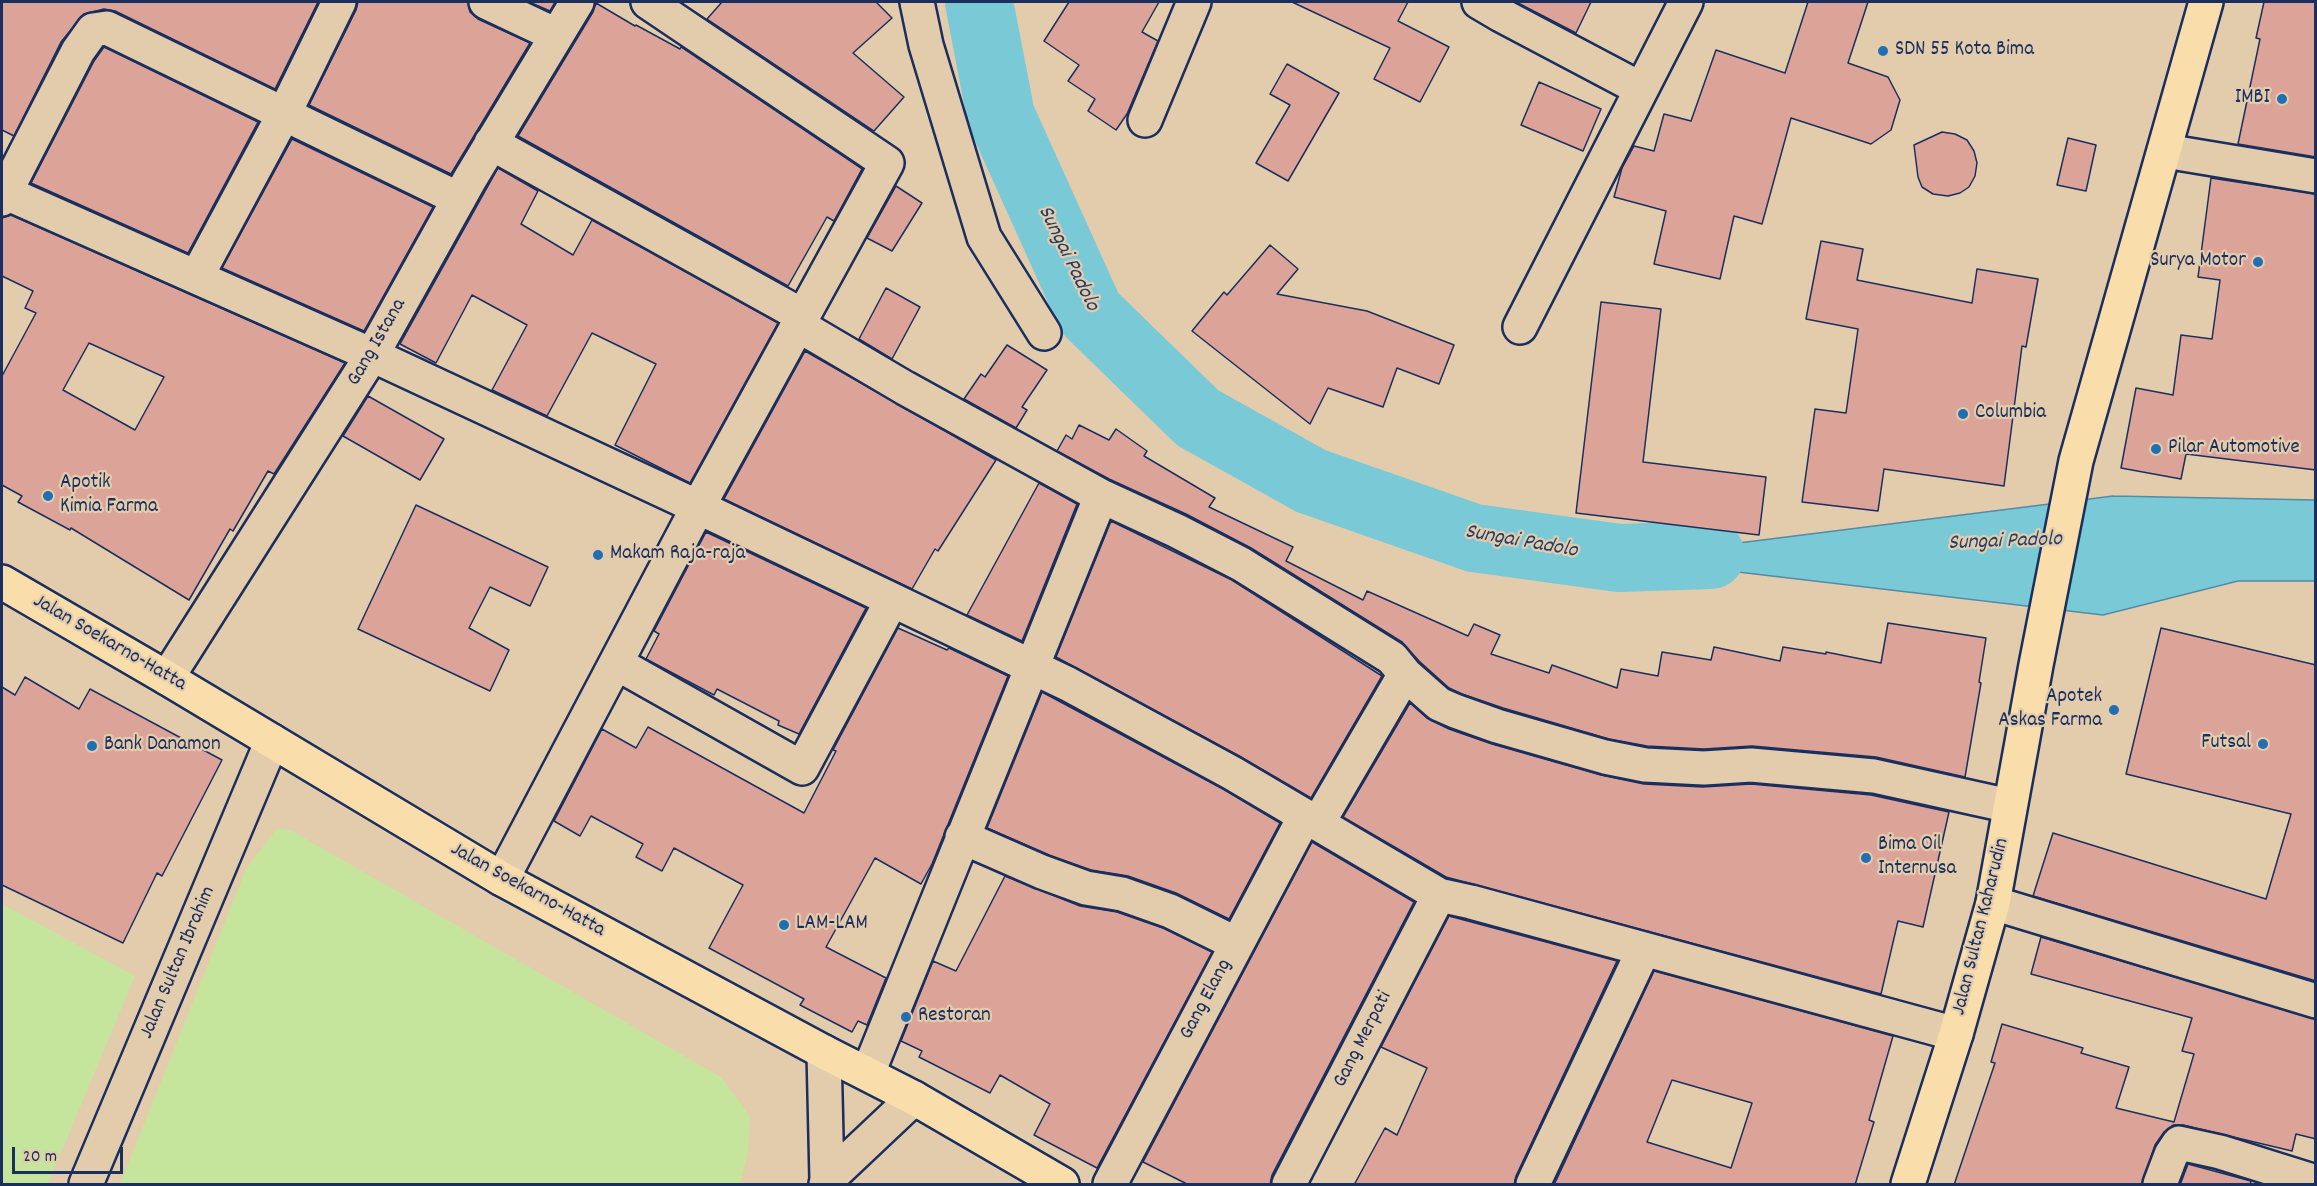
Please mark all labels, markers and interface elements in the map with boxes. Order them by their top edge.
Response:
place label: SDN 55 Kota Bima [1895,38,2034,64]
marker: SDN 55 Kota Bima [1876,44,1890,58]
place label: IMBI [2235,86,2270,112]
marker: IMBI [2275,92,2289,106]
water label: Sungai Padolo [1030,202,1104,316]
place label: Surya Motor [2150,249,2246,275]
marker: Surya Motor [2251,255,2265,269]
street label: Gang Istana [343,295,413,391]
place label: Columbia [1975,401,2046,427]
marker: Columbia [1956,407,1970,421]
place label: Pilar Automotive [2168,436,2300,462]
marker: Pilar Automotive [2149,442,2163,456]
place label: Apotik Kimia Farma [60,471,158,521]
marker: Apotik Kimia Farma [41,489,55,503]
water label: Sungai Padolo [1463,520,1579,566]
water label: Sungai Padolo [1948,528,2062,558]
place label: Makam Raja-raja [610,542,745,568]
marker: Makam Raja-raja [591,548,605,562]
street label: Jalan Soekarno-Hatta [28,590,190,698]
place label: Apotek Askas Farma [1998,685,2102,735]
marker: Apotek Askas Farma [2107,703,2121,717]
place label: Futsal [2201,731,2251,757]
place label: Bank Danamon [104,733,221,759]
marker: Futsal [2256,737,2270,751]
marker: Bank Danamon [85,739,99,753]
place label: Bima Oil Internusa [1878,833,1956,883]
street label: Jalan Sultan Kaharudin [1948,836,2016,1018]
street label: Jalan Soekarno-Hatta [445,838,609,944]
marker: Bima Oil Internusa [1859,851,1873,865]
street label: Jalan Sultan Ibrahim [135,883,223,1043]
place label: LAM-LAM [796,912,868,938]
marker: LAM-LAM [777,918,791,932]
street label: Gang Elang [1175,955,1239,1045]
street label: Gang Merpati [1329,988,1399,1092]
place label: Restoran [918,1004,991,1030]
marker: Restoran [899,1010,913,1024]
scale bar [15,1135,126,1173]
text: 20 m [23,1145,57,1170]

